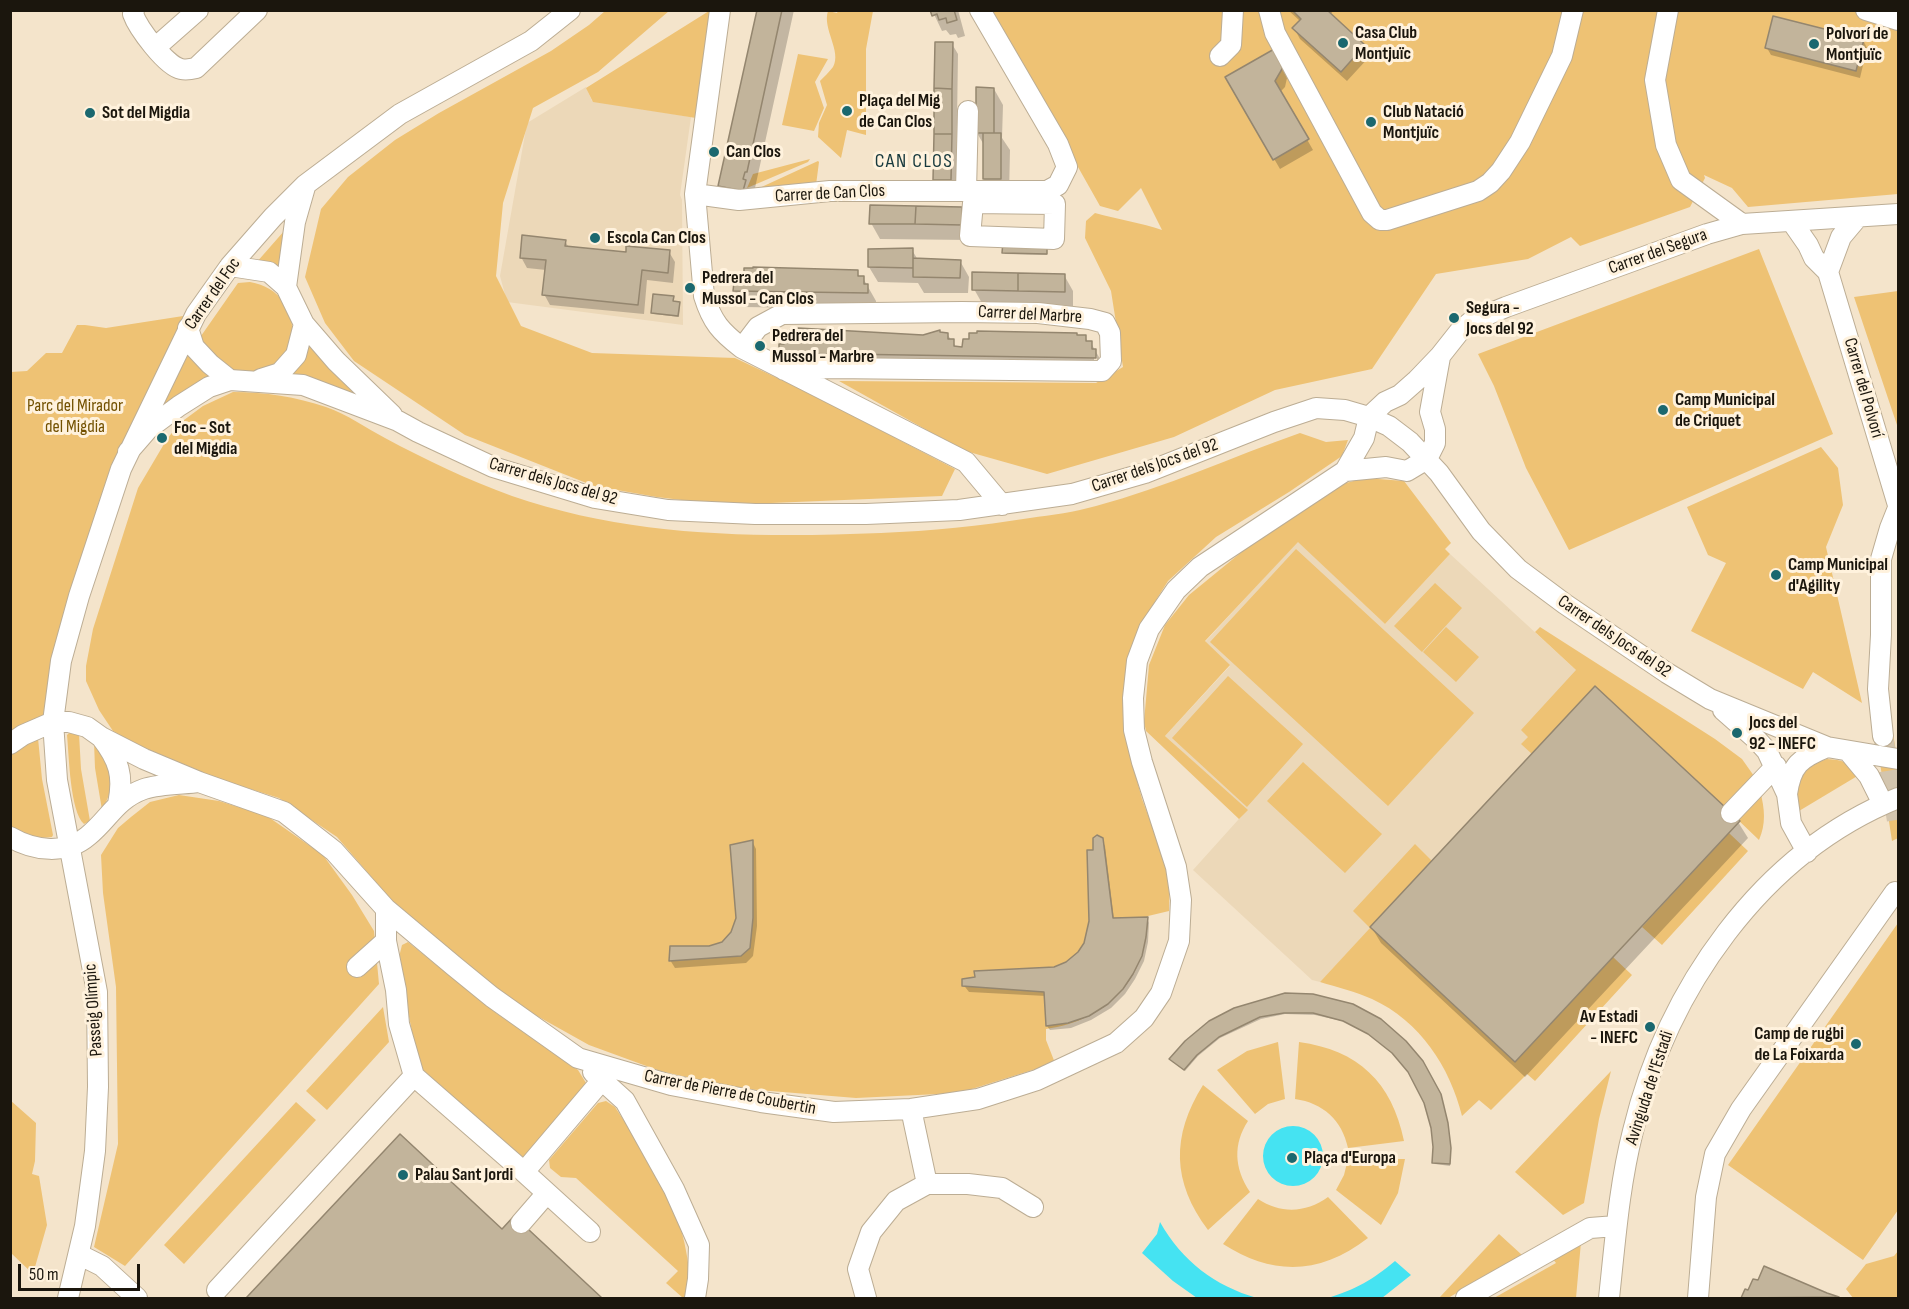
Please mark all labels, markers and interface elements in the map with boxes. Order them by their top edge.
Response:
place label: Casa Club Montjuïc [1355,22,1417,64]
place label: Polvorí de Montjuïc [1826,23,1888,66]
marker: Casa Club Montjuïc [1336,36,1350,50]
marker: Polvorí de Montjuïc [1807,37,1821,51]
place label: Plaça del Mig de Can Clos [859,90,940,132]
place label: Club Natació Montjuïc [1383,101,1464,144]
place label: Sot del Migdia [102,102,190,124]
marker: Plaça del Mig de Can Clos [840,104,854,118]
marker: Sot del Migdia [83,106,97,120]
marker: Club Natació Montjuïc [1364,115,1378,129]
place label: Can Clos [726,141,781,163]
marker: Can Clos [707,145,721,159]
district label: CAN CLOS [875,150,953,174]
street label: Carrer de Can Clos [774,180,886,208]
street label: Carrer del Segura [1606,224,1710,280]
place label: Escola Can Clos [607,227,706,249]
marker: Escola Can Clos [588,231,602,245]
street label: Carrer del Foc [180,254,246,334]
place label: Pedrera del Mussol - Can Clos [702,267,814,310]
marker: Pedrera del Mussol - Can Clos [683,281,697,295]
place label: Segura - Jocs del 92 [1466,297,1534,340]
street label: Carrer del Marbre [978,301,1082,329]
marker: Segura - Jocs del 92 [1447,311,1461,325]
place label: Pedrera del Mussol - Marbre [772,325,874,368]
street label: Carrer del Polvorí [1838,336,1888,440]
marker: Pedrera del Mussol - Marbre [753,339,767,353]
place label: Camp Municipal de Criquet [1675,389,1775,432]
park label: Parc del Mirador del Migdia [27,395,123,438]
marker: Camp Municipal de Criquet [1656,403,1670,417]
place label: Foc - Sot del Migdia [174,417,237,460]
marker: Foc - Sot del Migdia [155,431,169,445]
street label: Carrer dels Jocs del 92 [1089,434,1221,498]
street label: Carrer dels Jocs del 92 [487,453,619,511]
place label: Camp Municipal d'Agility [1788,554,1888,596]
marker: Camp Municipal d'Agility [1769,568,1783,582]
street label: Carrer dels Jocs del 92 [1553,591,1675,683]
place label: Jocs del 92 - INEFC [1749,712,1816,754]
marker: Jocs del 92 - INEFC [1730,726,1744,740]
street label: Passeig Olímpic [80,963,108,1057]
place label: Av Estadi - INEFC [1580,1006,1638,1048]
marker: Av Estadi - INEFC [1643,1020,1657,1034]
place label: Camp de rugbi de La Foixarda [1754,1023,1844,1066]
street label: Avinguda de l'Estadi [1621,1028,1679,1148]
marker: Camp de rugbi de La Foixarda [1849,1037,1863,1051]
street label: Carrer de Pierre de Coubertin [642,1066,818,1120]
place label: Plaça d'Europa [1304,1147,1396,1169]
marker: Plaça d'Europa [1285,1151,1299,1165]
place label: Palau Sant Jordi [415,1164,513,1186]
marker: Palau Sant Jordi [396,1168,410,1182]
scale bar [21,1252,142,1290]
text: 50 m [29,1264,59,1285]

